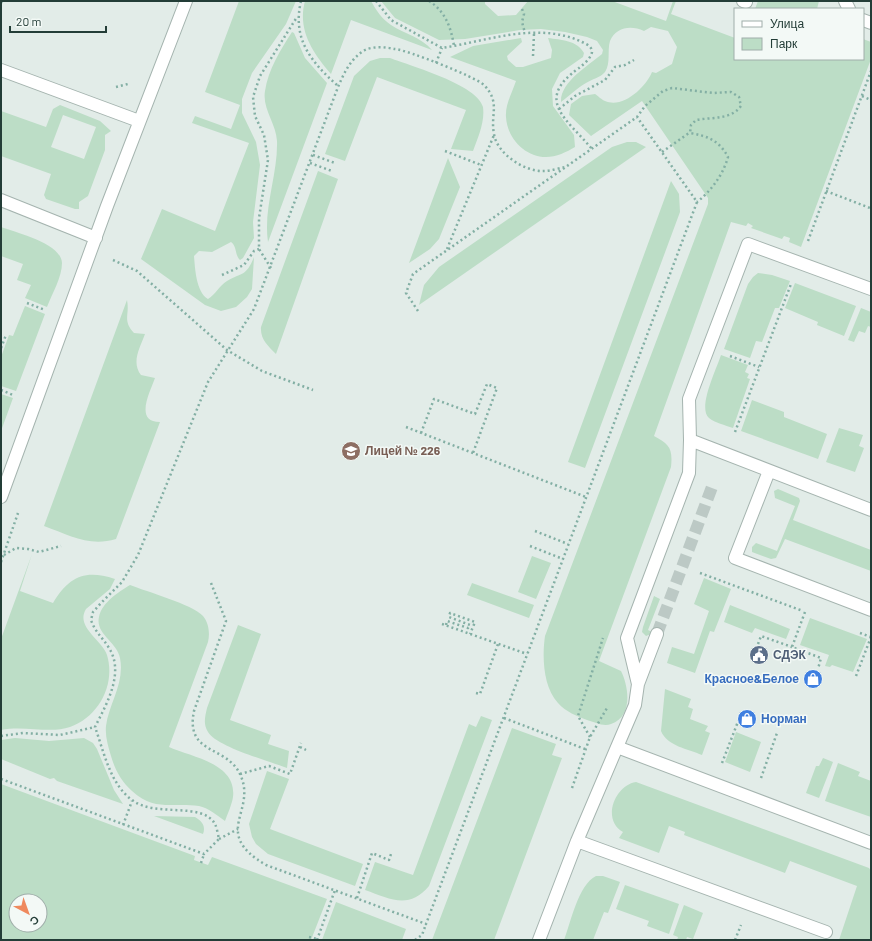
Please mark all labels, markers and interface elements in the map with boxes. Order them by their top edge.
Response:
scale bar [10,8,106,34]
legend [734,8,864,60]
text: 20 m [16,14,42,28]
text: Улица [770,16,804,31]
text: Парк [770,36,798,51]
school or university icon: Лицей № 226 [340,440,362,462]
place label: Лицей № 226 [365,443,441,458]
public building icon: СДЭК [748,644,770,666]
place label: СДЭК [773,647,807,662]
shop icon: Красное&Белое [802,668,824,690]
place label: Красное&Белое [705,671,799,686]
shop icon: Норман [736,708,758,730]
place label: Норман [761,711,807,726]
north arrow [8,893,48,933]
text: С [28,913,42,928]

